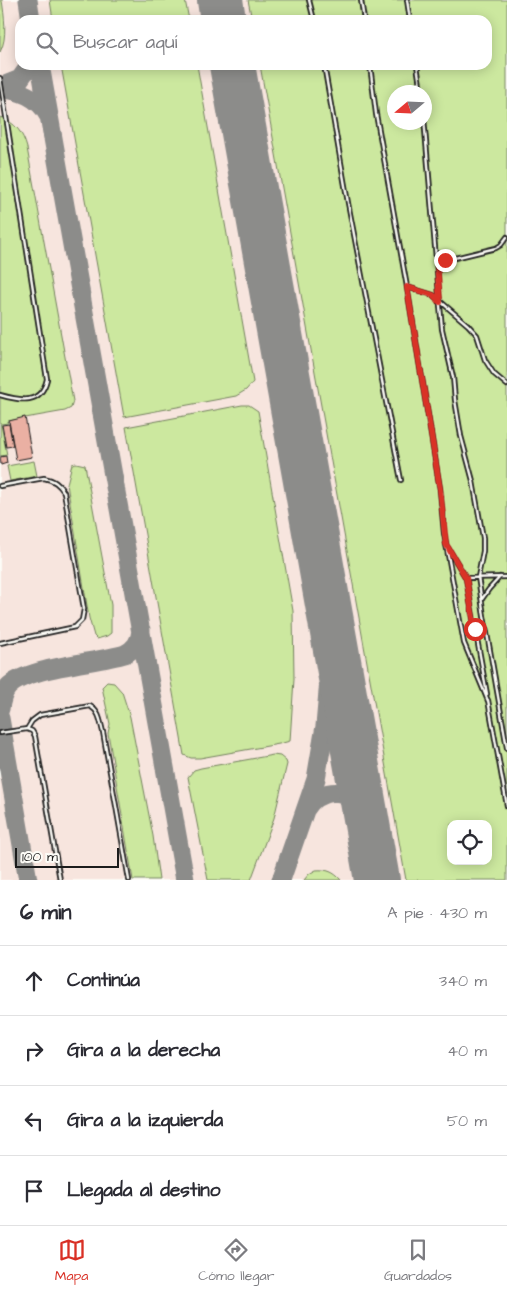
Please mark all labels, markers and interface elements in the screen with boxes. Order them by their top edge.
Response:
search box [15,15,492,70]
icon: search [33,29,61,57]
text: Buscar aquí [73,29,177,56]
north arrow [387,85,432,130]
route end [434,249,457,272]
route start [464,618,487,641]
map controls [447,820,492,865]
button: locate [447,820,492,865]
scale bar [15,845,119,868]
text: 100 m [22,847,58,867]
text: 6 min [20,898,72,927]
text: A pie · 430 m [387,902,487,924]
icon: ahead [20,967,48,995]
text: Continúa [67,967,140,994]
text: 340 m [439,970,487,992]
icon: right [20,1037,48,1065]
text: Gira a la derecha [67,1037,220,1064]
text: 40 m [447,1040,487,1062]
icon: left [20,1107,48,1135]
text: Gira a la izquierda [67,1107,223,1134]
text: 50 m [447,1110,487,1132]
icon: arrive [20,1177,48,1205]
text: Llegada al destino [67,1177,220,1204]
tab: Mapa [55,1236,88,1286]
tab: Cómo llegar [198,1236,274,1286]
tab: Guardados [384,1236,452,1286]

